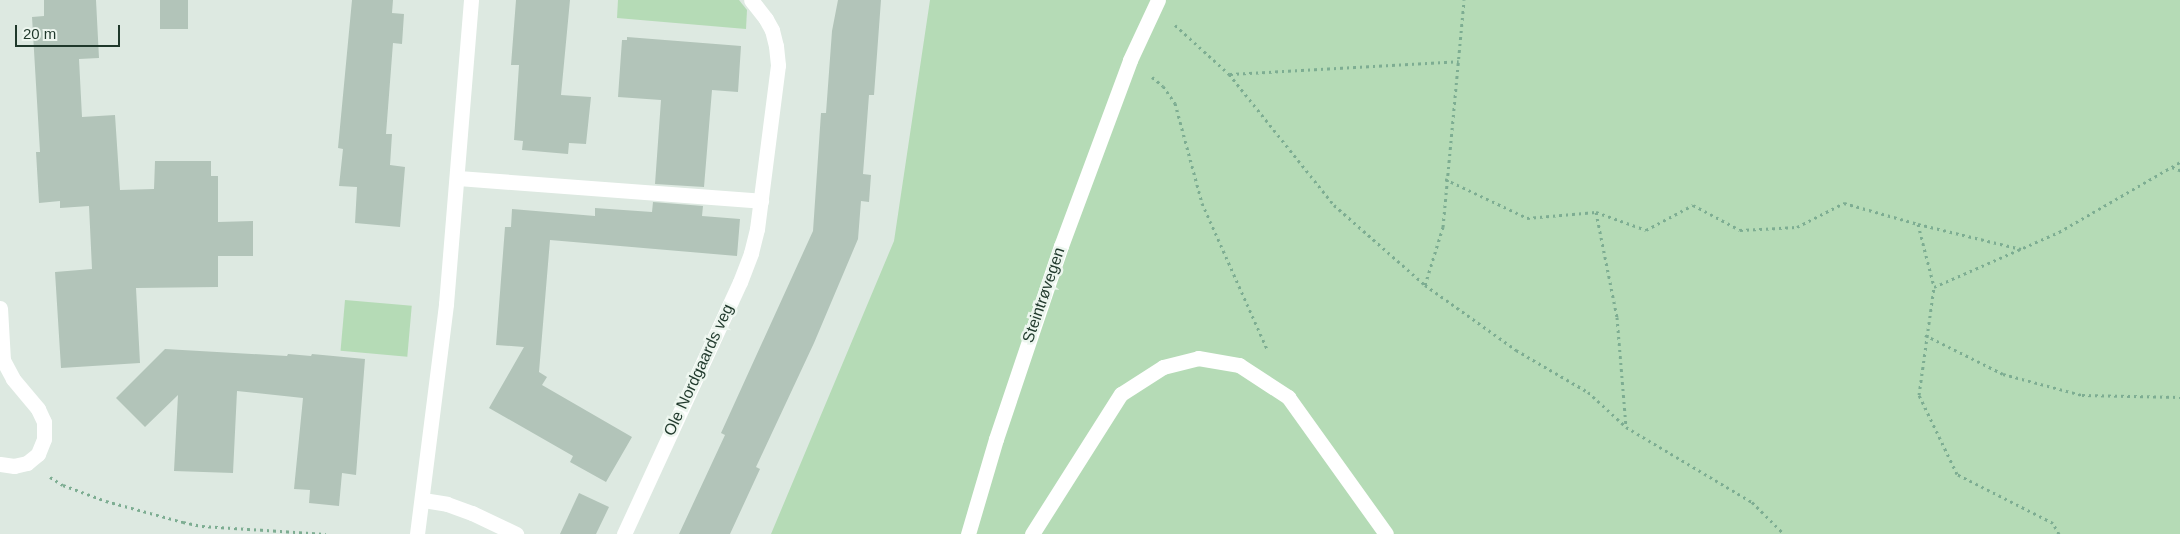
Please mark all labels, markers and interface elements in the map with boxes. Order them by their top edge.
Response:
scale bar [18,15,122,47]
text: 20 m [23,25,56,42]
street label: Steintrøvegen [1019,245,1069,345]
street label: Ole Nordgaards veg [660,301,738,439]

